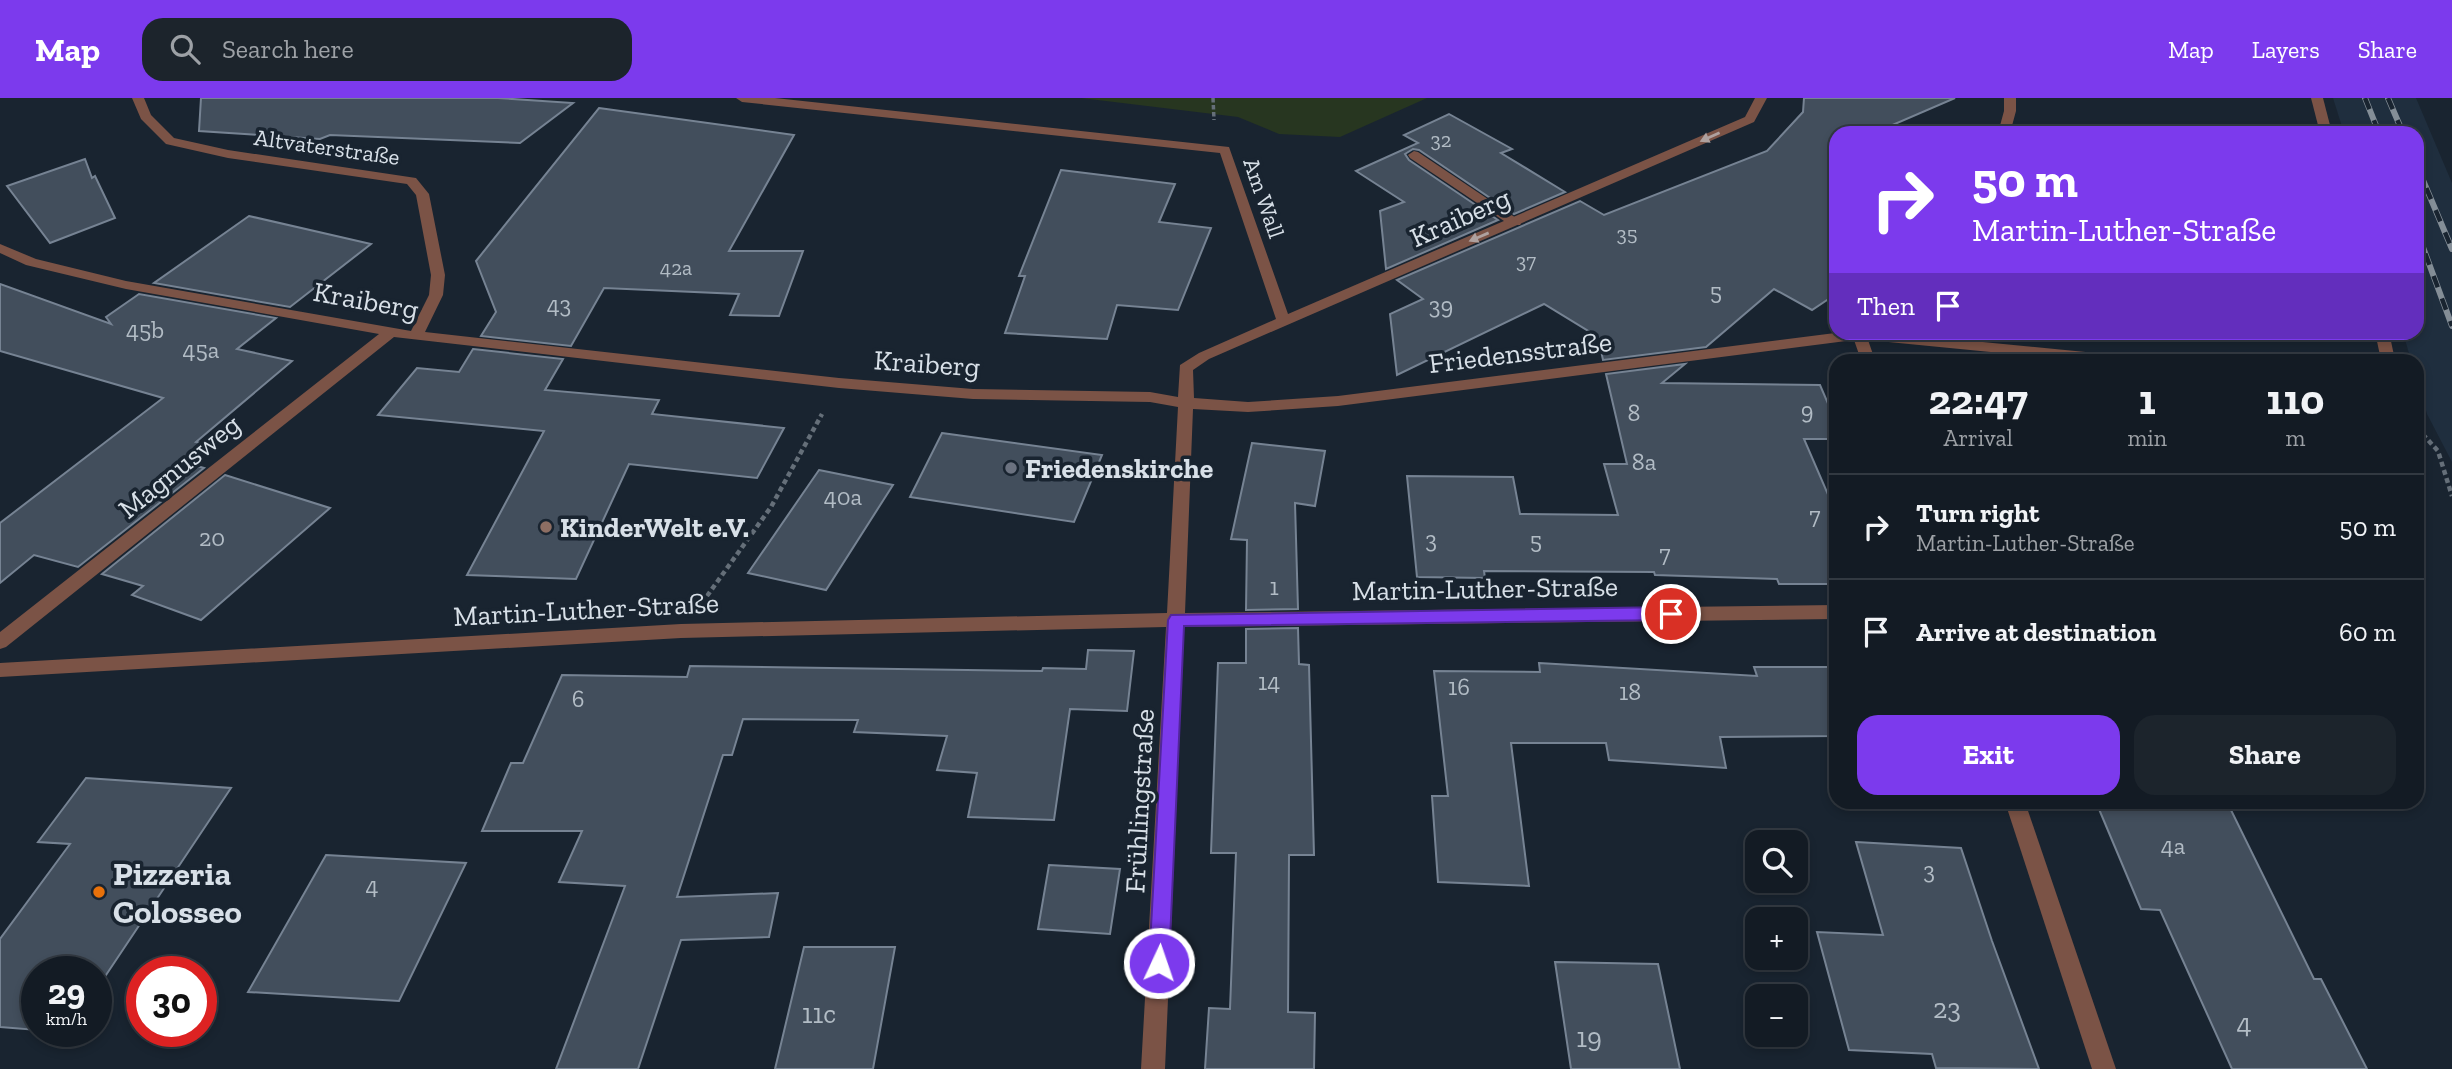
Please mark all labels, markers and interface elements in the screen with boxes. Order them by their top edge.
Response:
search box [142,18,632,81]
text: Map [35,30,100,69]
icon: search [166,30,204,68]
text: Search here [222,33,354,65]
text: Map [2168,35,2214,64]
text: Layers [2252,35,2320,64]
text: Share [2358,35,2417,64]
street label: Altvaterstraße [252,123,402,171]
house number: 32 [1430,127,1452,152]
one-way arrow [1699,132,1720,143]
text: 50 m [1972,151,2078,210]
street label: Am Wall [1237,154,1291,242]
icon: right [1857,154,1948,245]
street label: Kraiberg [1405,181,1515,254]
text: Martin-Luther-Straße [1972,211,2276,249]
house number: 35 [1616,221,1638,246]
one-way arrow [1468,232,1489,243]
house number: 37 [1516,248,1536,273]
house number: 42a [660,255,692,280]
street label: Kraiberg [311,275,421,326]
house number: 5 [1710,277,1722,306]
icon: arrive [1929,287,1967,325]
house number: 43 [547,290,571,319]
text: Then [1857,290,1915,322]
house number: 39 [1429,291,1453,320]
house number: 45b [126,315,164,344]
street label: Friedensstraße [1426,325,1614,380]
house number: 45a [183,335,220,364]
street label: Kraiberg [873,343,981,384]
text: 22:47 [1928,374,2028,425]
text: 1 [2139,374,2156,425]
text: 110 [2266,374,2324,425]
house number: 9 [1801,396,1813,425]
house number: 8 [1628,398,1640,427]
street label: Magnusweg [112,407,247,525]
text: Arrival [1944,424,2013,452]
text: min [2127,424,2167,452]
text: m [2285,424,2305,452]
house number: 8a [1632,447,1657,476]
place label: Friedenskirche [1025,452,1213,485]
marker: Friedenskirche [1003,460,1019,476]
house number: 40a [824,482,863,511]
text: Turn right [1916,497,2039,529]
house number: 7 [1809,501,1821,530]
icon: right [1857,508,1895,546]
place label: KinderWelt e.V. [560,511,749,544]
text: 50 m [2339,511,2396,543]
marker: KinderWelt e.V. [538,519,554,535]
house number: 20 [199,523,225,552]
house number: 3 [1425,525,1437,554]
house number: 5 [1530,526,1542,555]
text: Martin-Luther-Straße [1916,529,2135,557]
house number: 7 [1659,539,1671,568]
street label: Martin-Luther-Straße [1352,570,1618,607]
house number: 1 [1269,572,1279,601]
pin [1641,584,1701,644]
street label: Martin-Luther-Straße [452,586,720,633]
icon: arrive [1652,595,1690,633]
icon: arrive [1857,613,1895,651]
text: Arrive at destination [1916,616,2156,648]
text: 60 m [2339,616,2396,648]
house number: 14 [1258,667,1280,696]
house number: 16 [1448,672,1470,701]
house number: 18 [1619,677,1641,706]
house number: 6 [572,684,584,713]
street label: Frühlingstraße [1118,708,1161,894]
button: Exit [1857,715,2120,795]
button: Share [2134,715,2396,795]
map controls [1745,830,1808,1047]
button: search [1745,830,1808,893]
house number: 4a [2161,831,2186,860]
place label: Pizzeria Colosseo [113,854,242,931]
house number: 3 [1923,856,1935,885]
house number: 4 [366,871,379,900]
marker: Pizzeria Colosseo [91,884,107,900]
button: + [1745,907,1808,970]
position arrow [1122,926,1196,1000]
speed limit sign: 30 [126,956,217,1047]
text: 29 [48,971,85,1013]
button: − [1745,984,1808,1047]
house number: 23 [1933,992,1961,1025]
house number: 11c [802,997,836,1030]
house number: 4 [2236,1007,2252,1040]
text: km/h [46,1008,87,1030]
house number: 19 [1576,1021,1602,1054]

